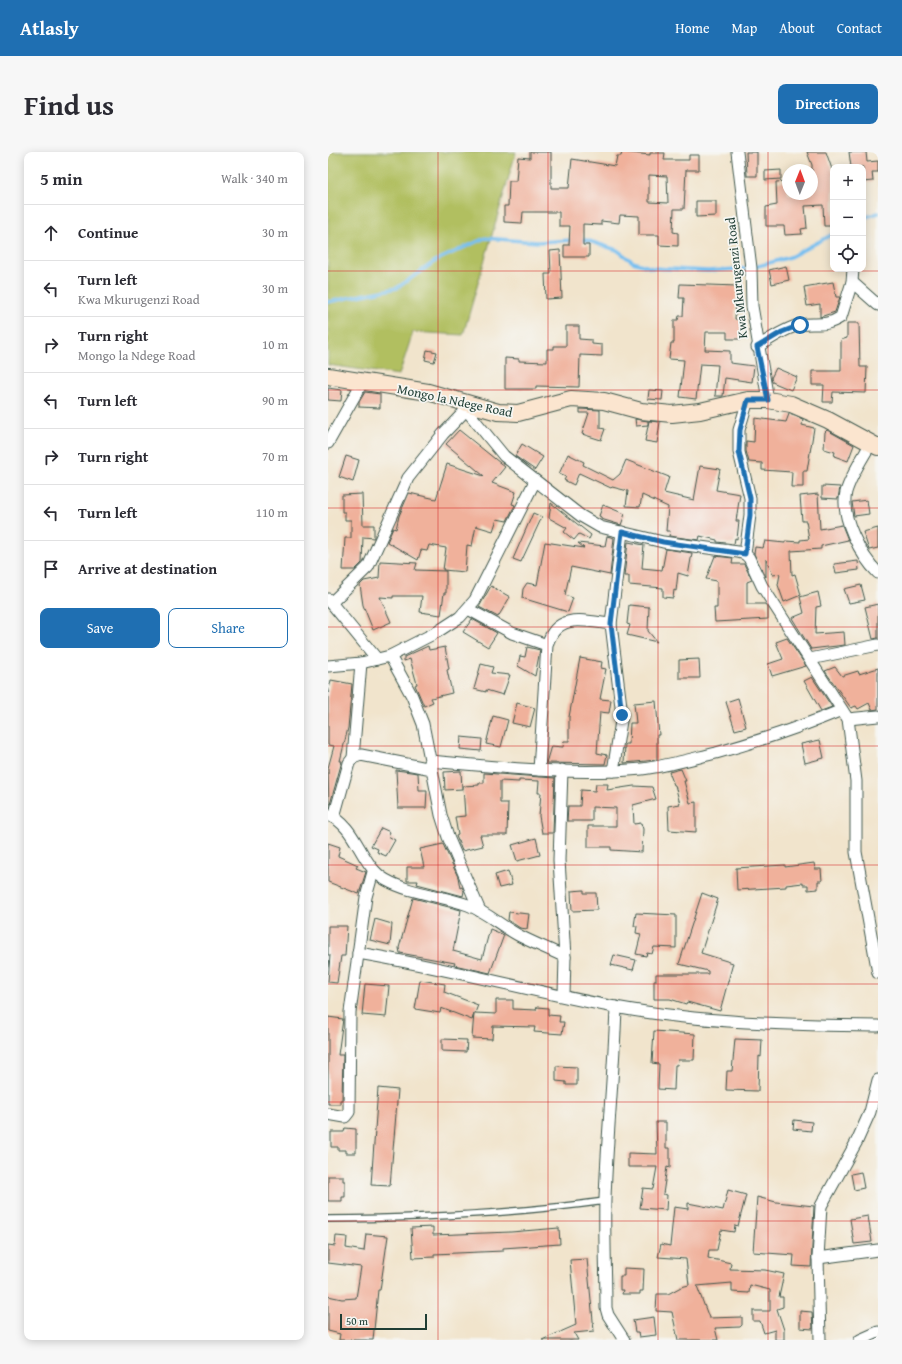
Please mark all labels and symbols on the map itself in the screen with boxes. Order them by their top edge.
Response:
north arrow [782,164,818,200]
street label: Kwa Mkurugenzi Road [721,216,752,339]
route start [791,316,809,334]
street label: Mongo la Ndege Road [396,379,514,422]
route end [613,706,631,724]
scale bar [340,1312,427,1331]

